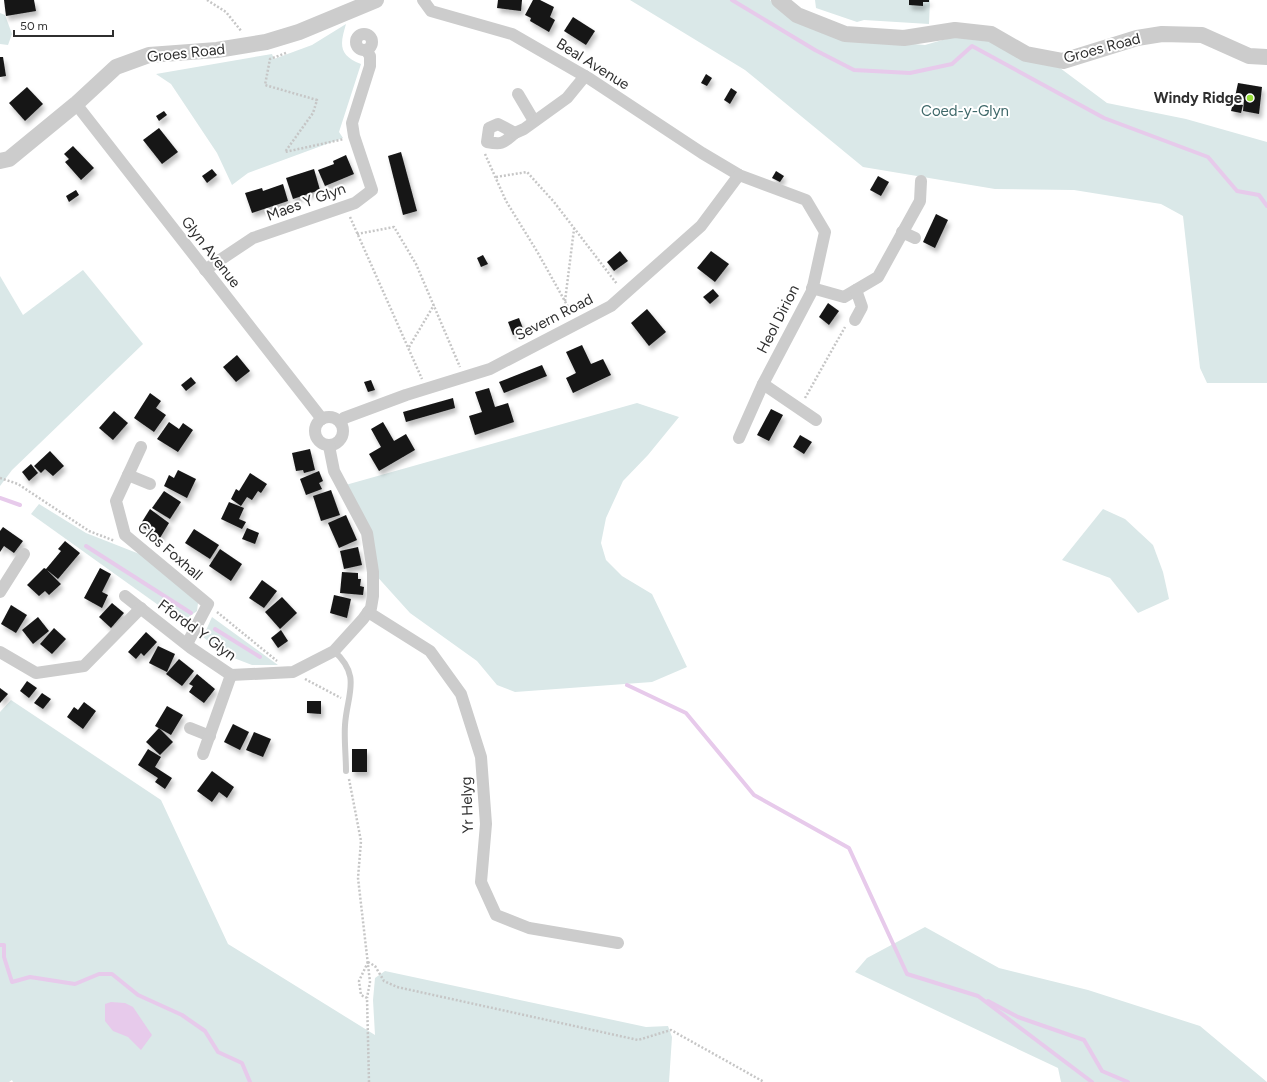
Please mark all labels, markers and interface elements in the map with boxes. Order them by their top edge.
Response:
scale bar [14,12,113,38]
text: 50 m [20,19,48,33]
street label: Groes Road [1062,29,1142,67]
street label: Beal Avenue [553,34,633,94]
street label: Groes Road [146,40,226,66]
place label: Windy Ridge [1154,89,1243,107]
marker: Windy Ridge [1245,93,1255,103]
park label: Coed-y-Glyn [921,102,1009,120]
street label: Maes Y Glyn [264,179,348,225]
street label: Glyn Avenue [178,213,244,291]
street label: Heol Dirion [753,282,803,356]
street label: Severn Road [512,290,596,344]
street label: Clos Foxhall [134,518,206,584]
street label: Ffordd Y Glyn [154,596,240,664]
street label: Yr Helyg [457,776,477,834]

